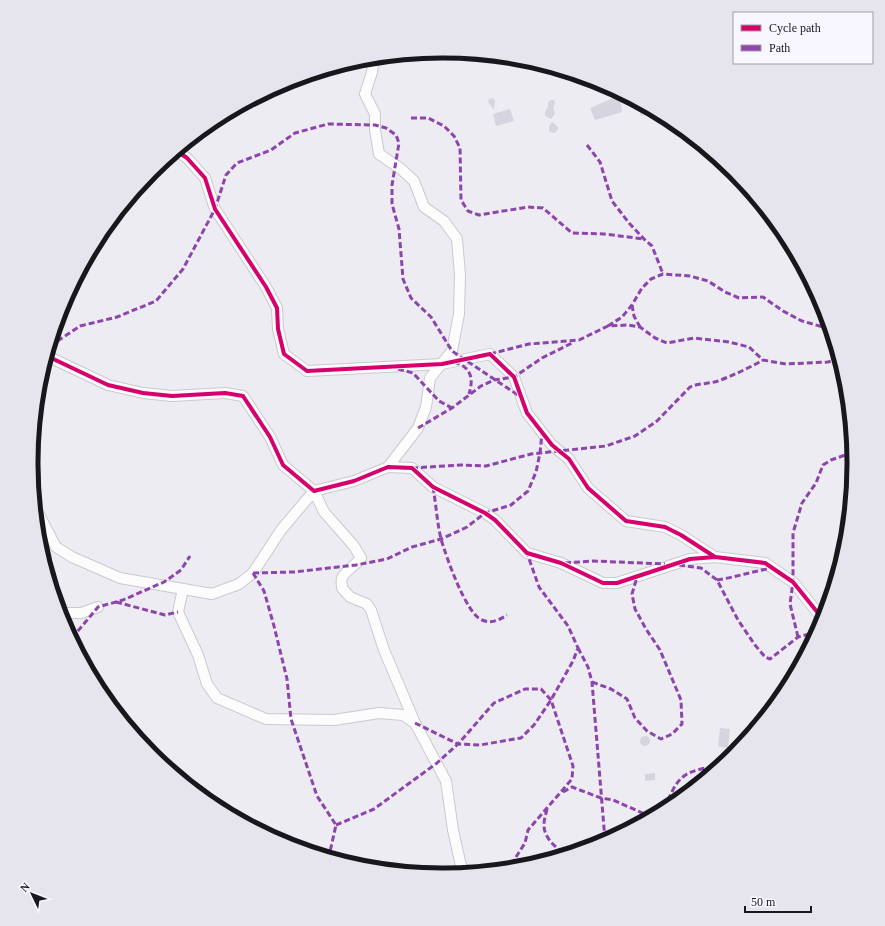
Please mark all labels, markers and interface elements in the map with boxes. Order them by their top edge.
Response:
legend [733,12,873,64]
text: Cycle path [769,21,821,35]
text: Path [769,41,790,55]
north arrow [12,874,52,914]
text: N [18,880,32,894]
scale bar [745,888,811,914]
text: 50 m [751,895,776,909]

